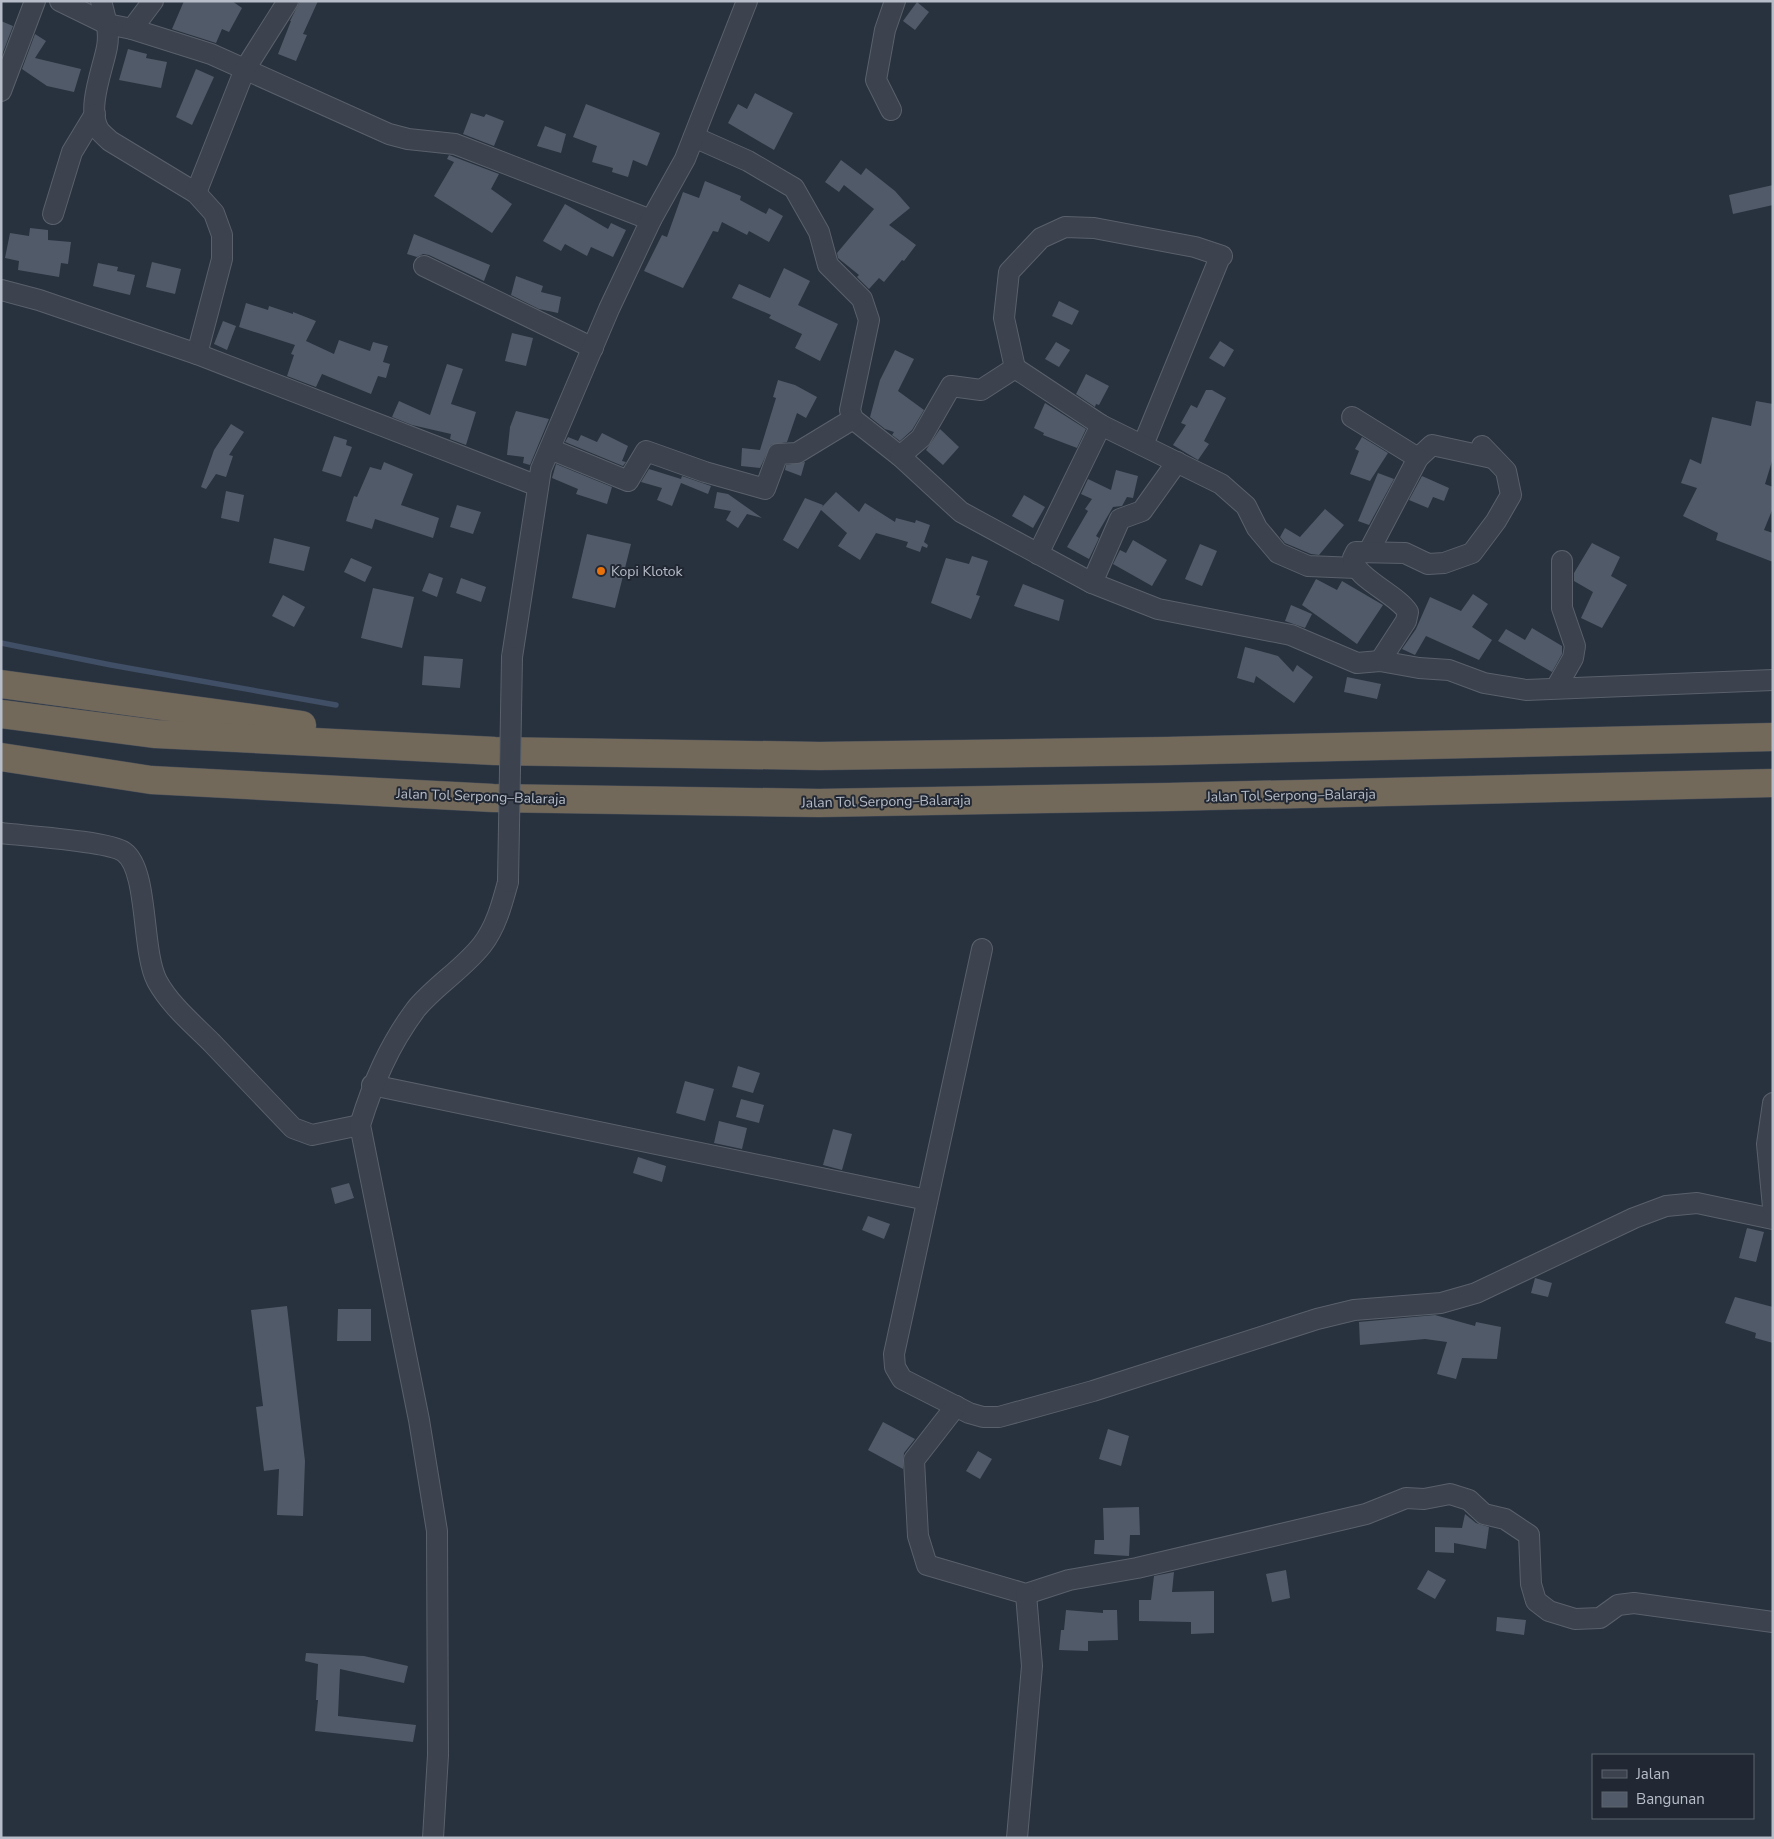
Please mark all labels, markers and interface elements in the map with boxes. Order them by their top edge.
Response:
place label: Kopi Klotok [611,562,684,581]
marker: Kopi Klotok [595,565,607,577]
street label: Jalan Tol Serpong–Balaraja [395,784,566,809]
street label: Jalan Tol Serpong–Balaraja [1205,785,1376,806]
street label: Jalan Tol Serpong–Balaraja [800,791,971,812]
legend [1592,1754,1754,1819]
text: Jalan [1635,1764,1670,1784]
text: Bangunan [1636,1789,1705,1809]

